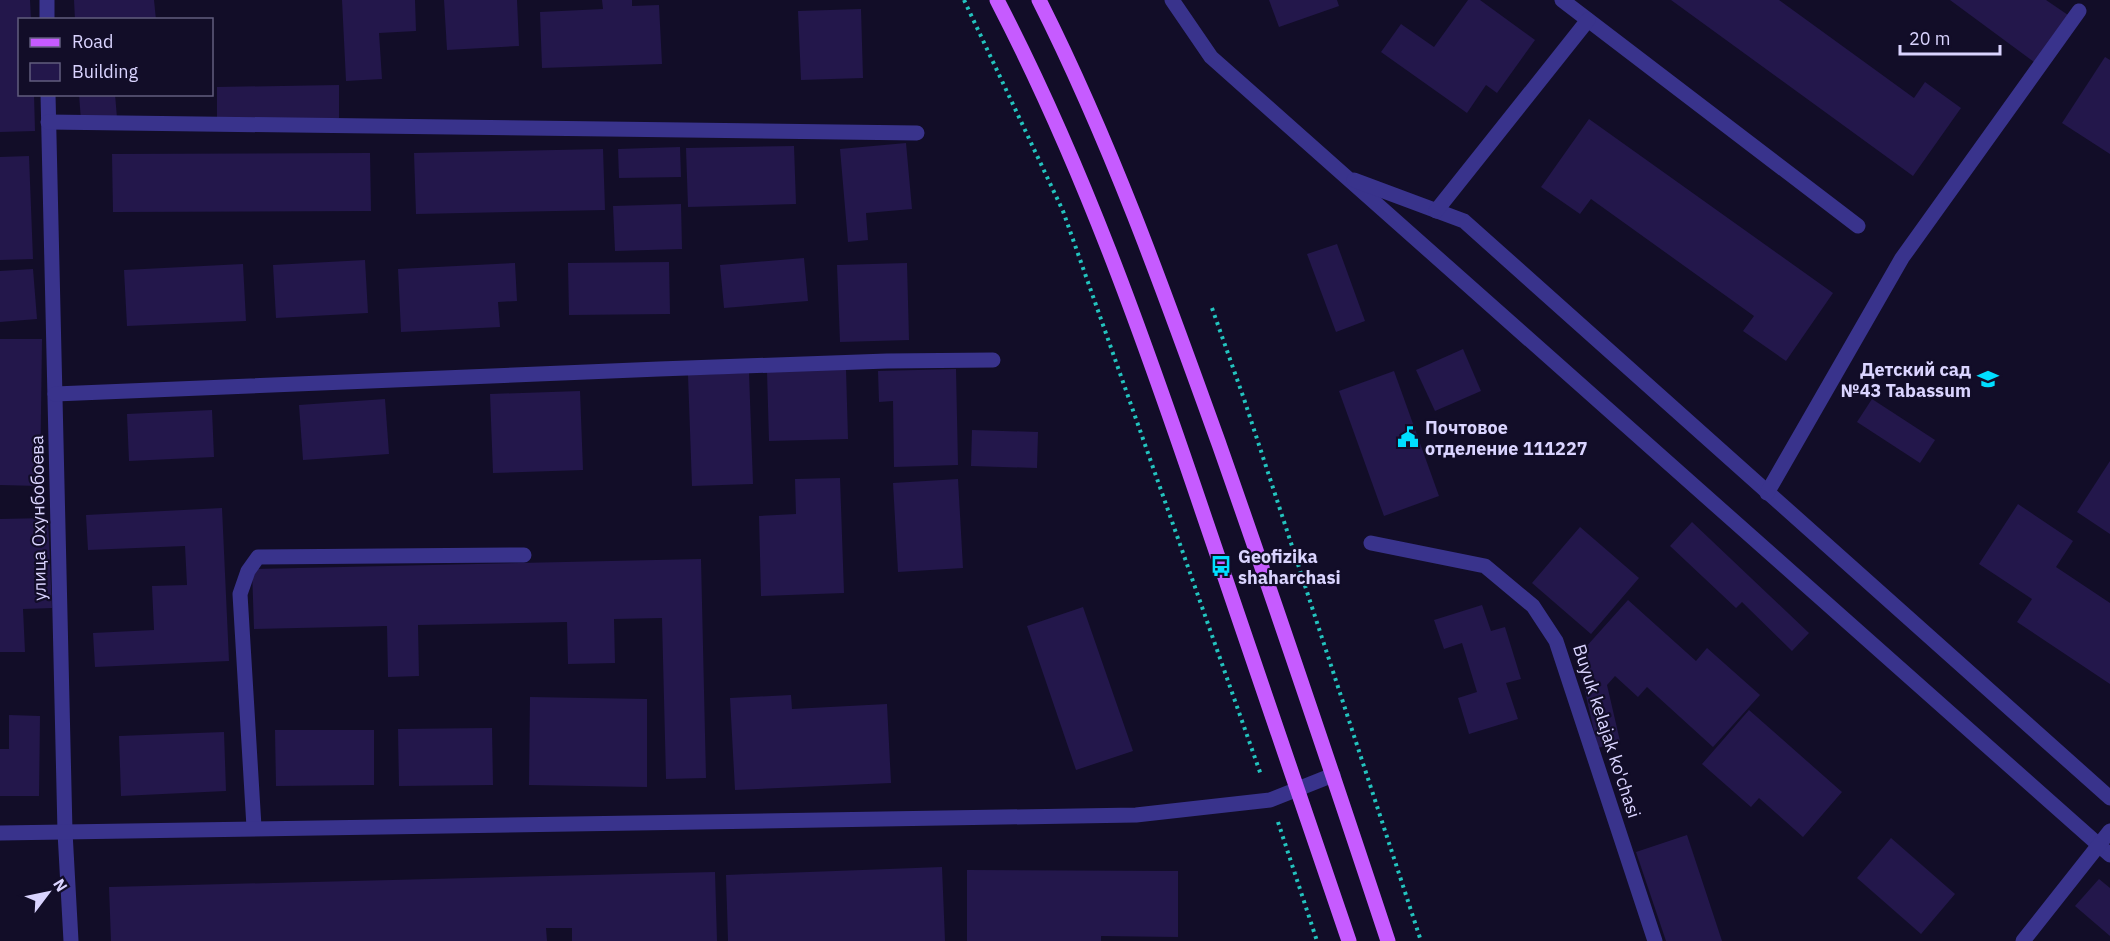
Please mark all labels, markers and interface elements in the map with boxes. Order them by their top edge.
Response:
legend [18,18,213,96]
scale bar [1900,18,2000,56]
text: 20 m [1909,27,1951,50]
text: Road [72,30,113,53]
text: Building [72,60,139,83]
place label: Детский сад №43 Tabassum [1841,358,1971,402]
school or university icon: Детский сад №43 Tabassum [1976,367,2000,391]
place label: Почтовое отделение 111227 [1425,416,1588,460]
public building icon: Почтовое отделение 111227 [1396,425,1420,449]
street label: улица Охунбобоева [25,435,51,601]
place label: Geofizika shaharchasi [1238,545,1341,589]
bus stop icon: Geofizika shaharchasi [1209,554,1233,578]
street label: Buyuk kelajak ko'chasi [1568,641,1646,821]
north arrow [18,863,78,923]
text: N [49,875,72,895]

